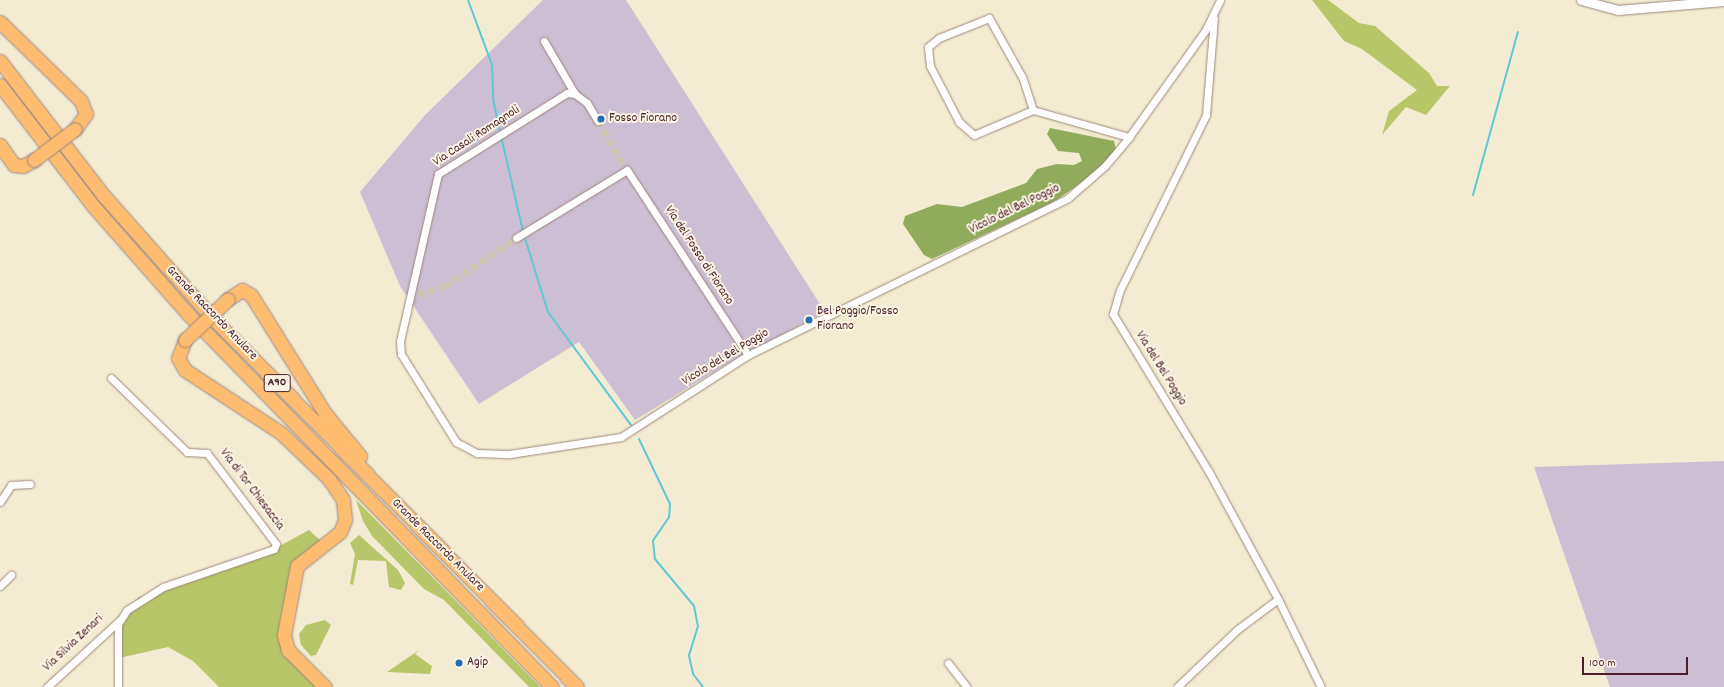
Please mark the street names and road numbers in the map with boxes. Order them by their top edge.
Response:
street label: Via Casali Romagnoli [431,103,523,171]
street label: Vicolo del Bel Poggio [967,181,1063,239]
street label: Via del Fosso di Fiorano [660,204,736,308]
street label: Grande Raccordo Anulare [162,264,260,364]
street label: Vicolo del Bel Poggio [680,326,772,390]
street label: Via del Bel Poggio [1131,329,1189,409]
road number: A90 [263,373,291,393]
street label: Via di Tor Chiesaccia [215,446,287,534]
street label: Grande Raccordo Anulare [387,496,487,596]
street label: Via Silvia Zenari [41,612,107,676]

